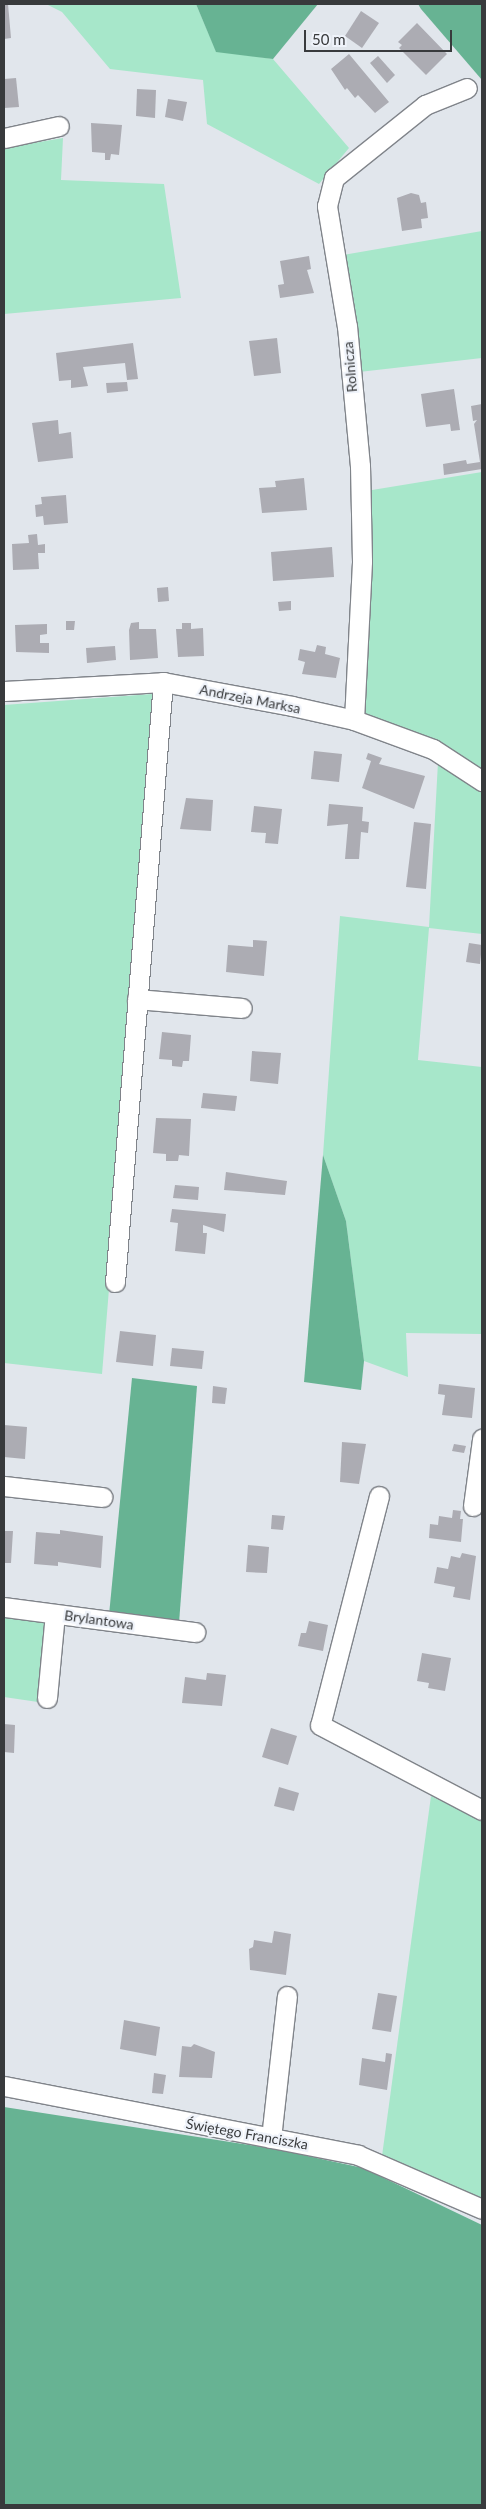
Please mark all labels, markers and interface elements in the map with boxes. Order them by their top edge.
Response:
scale bar [306,20,454,52]
text: 50 m [312,30,346,48]
street label: Rolnicza [339,341,361,393]
street label: Andrzeja Marksa [198,681,302,717]
street label: Brylantowa [63,1607,135,1633]
street label: Świętego Franciszka [185,2115,309,2153]

